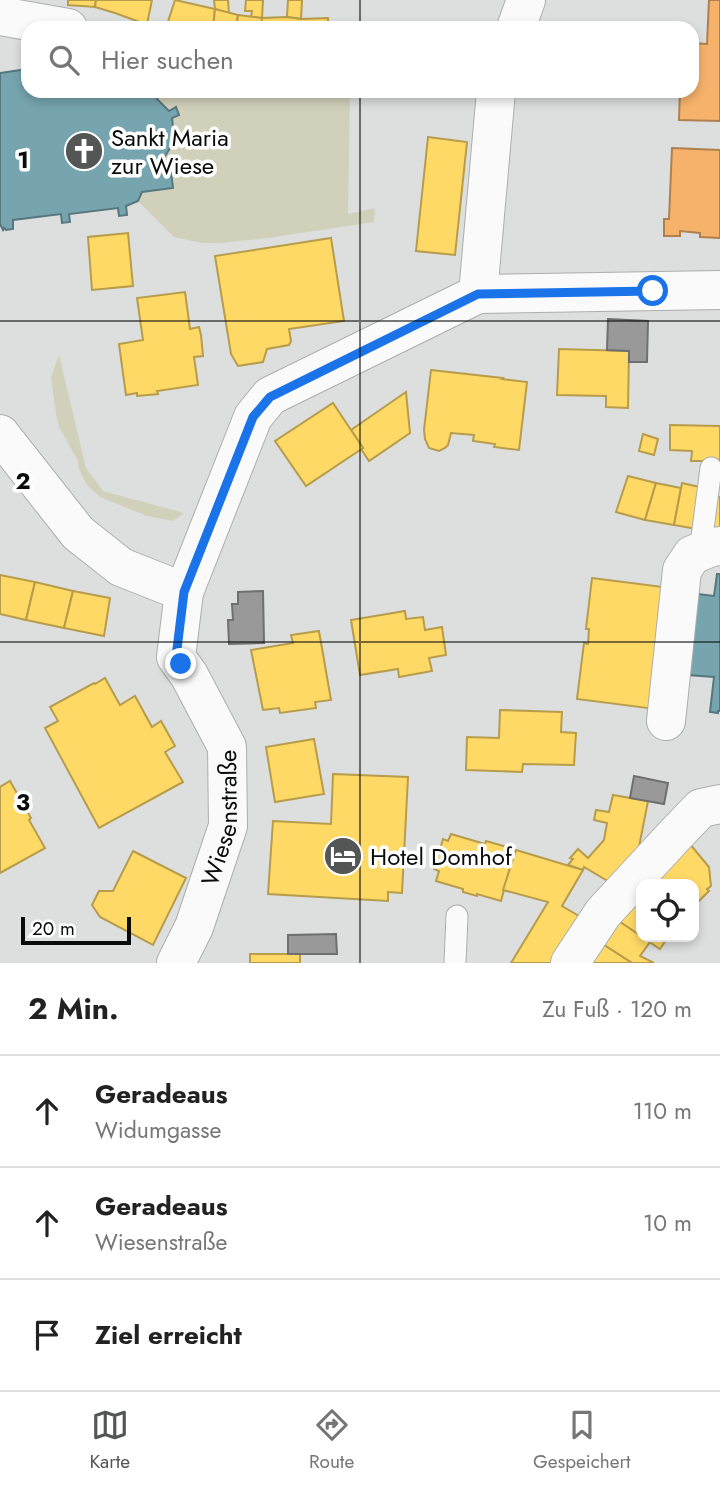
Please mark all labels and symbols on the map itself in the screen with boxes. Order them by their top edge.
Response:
place label: Sankt Maria zur Wiese [111,120,229,183]
church icon: Sankt Maria zur Wiese [63,130,105,172]
text: 1 [17,143,29,177]
route start [637,275,668,306]
text: 2 [15,464,31,498]
route end [165,648,196,679]
street label: Wiesenstraße [192,749,245,890]
text: 3 [16,785,30,819]
hotel icon: Hotel Domhof [322,835,364,877]
place label: Hotel Domhof [370,839,513,874]
scale bar [21,914,131,946]

